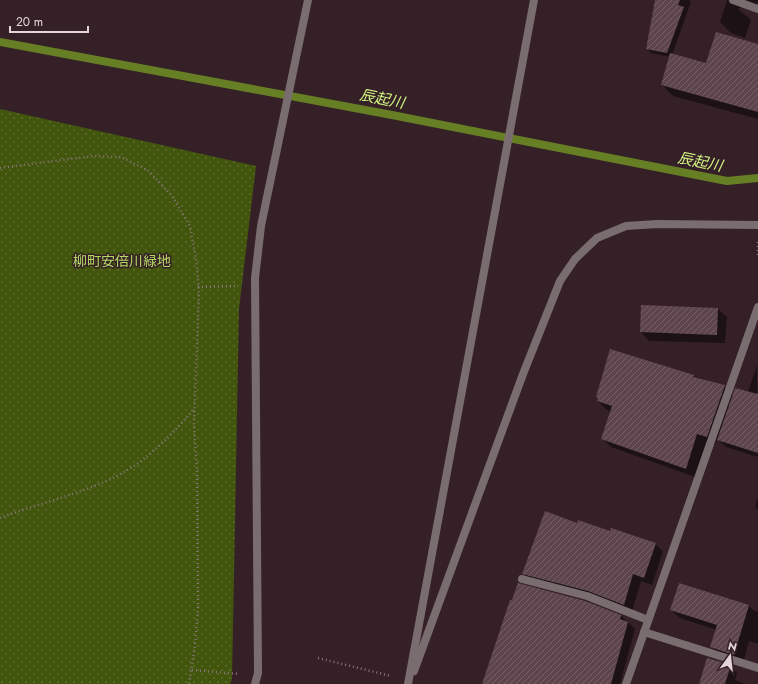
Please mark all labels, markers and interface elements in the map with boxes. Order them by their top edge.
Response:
scale bar [10,8,88,34]
text: 20 m [16,13,43,31]
water label: 辰起川 [358,84,408,114]
water label: 辰起川 [676,147,726,177]
park label: 柳町安倍川緑地 [73,251,171,271]
north arrow [710,636,750,676]
text: N [726,637,739,655]

